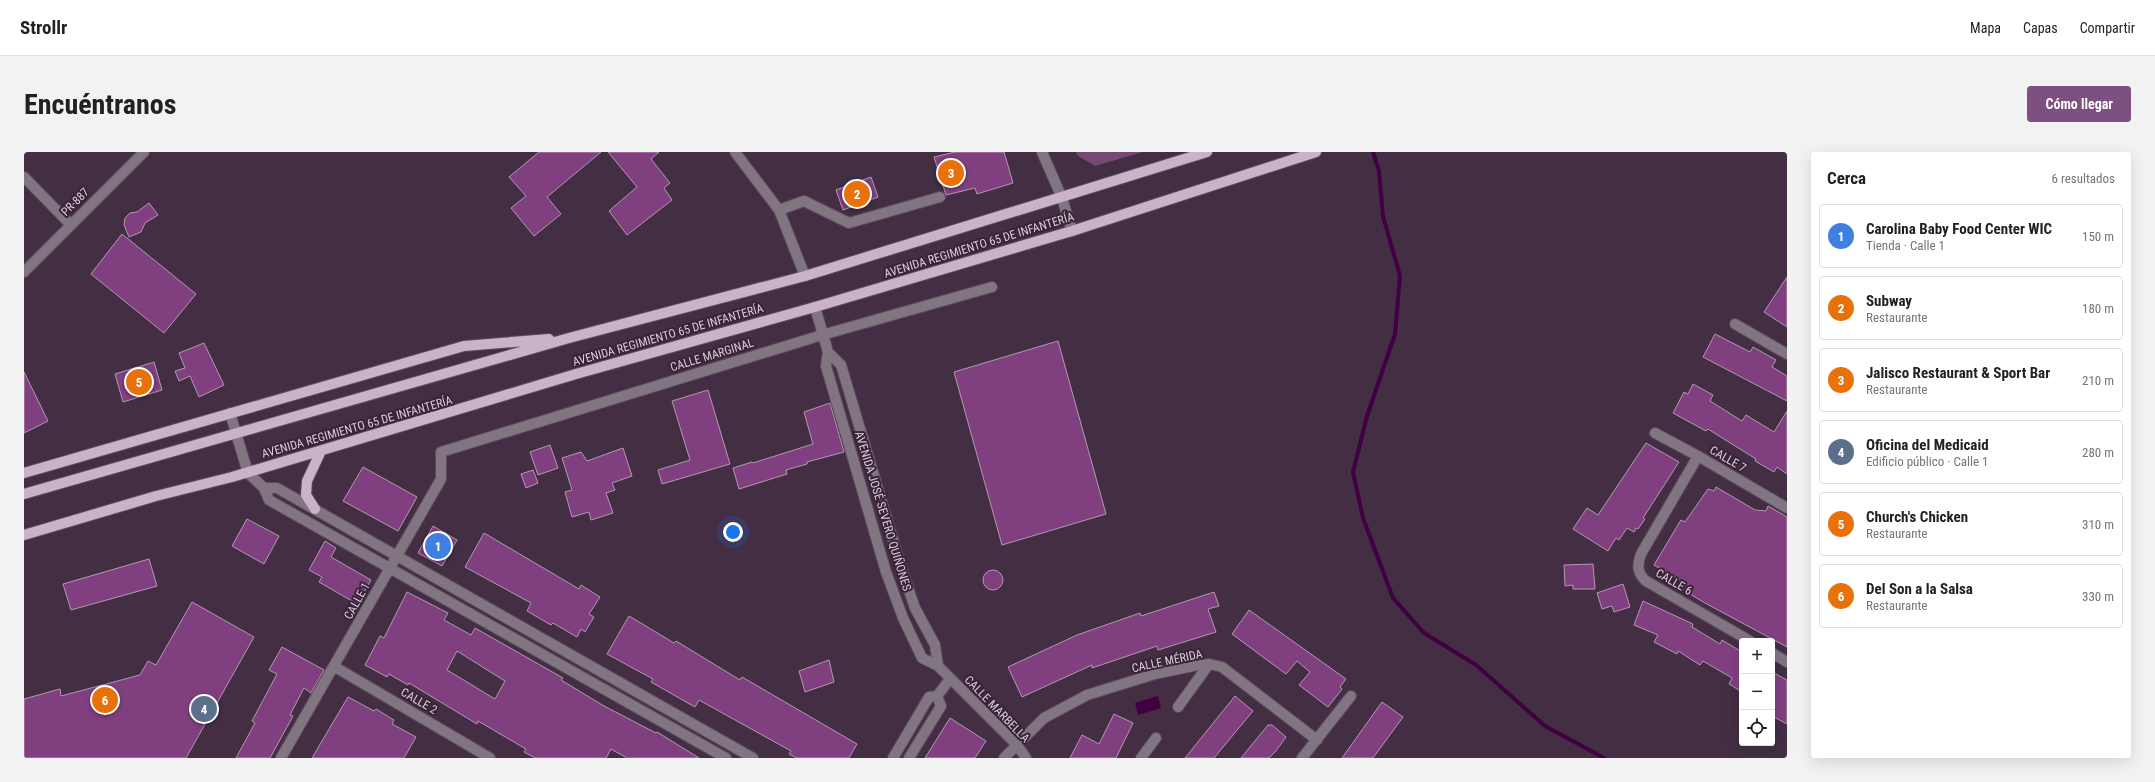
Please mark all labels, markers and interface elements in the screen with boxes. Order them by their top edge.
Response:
text: Strollr [20,16,67,39]
text: Mapa [1970,20,2001,36]
text: Capas [2023,20,2058,36]
text: Compartir [2080,20,2135,36]
button: Cómo llegar [2027,86,2131,122]
text: Encuéntranos [24,88,176,121]
pin: 3 [938,158,964,188]
text: Cerca [1827,168,1866,188]
text: 6 resultados [2051,171,2115,186]
pin: 2 [844,179,870,209]
street label: PR-887 [58,185,92,219]
street label: AVENIDA REGIMIENTO 65 DE INFANTERÍA [882,208,1076,281]
text: Carolina Baby Food Center WIC [1866,220,2052,238]
text: 1 [1838,229,1844,244]
text: 150 m [2082,229,2114,244]
text: Tienda · Calle 1 [1866,238,1945,253]
text: Subway [1866,292,1912,310]
street label: AVENIDA REGIMIENTO 65 DE INFANTERÍA [571,300,765,369]
text: 2 [1838,301,1844,316]
text: 180 m [2082,301,2114,316]
text: Restaurante [1866,310,1927,325]
street label: CALLE MARGINAL [669,336,756,374]
text: Jalisco Restaurant & Sport Bar [1866,364,2050,382]
pin: 5 [126,367,152,397]
text: 3 [1838,373,1844,388]
text: 210 m [2082,373,2114,388]
text: Restaurante [1866,382,1927,397]
street label: AVENIDA REGIMIENTO 65 DE INFANTERÍA [260,392,454,461]
street label: AVENIDA JOSÉ SEVERO QUIÑONES [852,429,916,593]
text: Oficina del Medicaid [1866,436,1989,454]
street label: CALLE 7 [1707,443,1749,475]
text: 4 [1838,445,1844,460]
text: 280 m [2082,445,2114,460]
text: Edificio público · Calle 1 [1866,454,1988,469]
text: Church's Chicken [1866,508,1968,526]
text: 5 [1838,517,1844,532]
text: 310 m [2082,517,2114,532]
your location [723,522,743,542]
text: Restaurante [1866,526,1927,541]
pin: 1 [425,531,451,561]
street label: CALLE 6 [1653,566,1695,598]
street label: CALLE 1 [341,580,373,622]
text: Del Son a la Salsa [1866,580,1973,598]
text: 6 [1838,589,1844,604]
text: 330 m [2082,589,2114,604]
text: Restaurante [1866,598,1927,613]
map controls [1739,638,1775,746]
button: + [1739,638,1775,674]
street label: CALLE MÉRIDA [1130,646,1204,675]
street label: CALLE MARBELLA [962,673,1032,745]
button: − [1739,674,1775,710]
pin: 6 [92,685,118,715]
street label: CALLE 2 [398,685,440,717]
pin: 4 [191,694,217,724]
button: locate [1739,710,1775,746]

